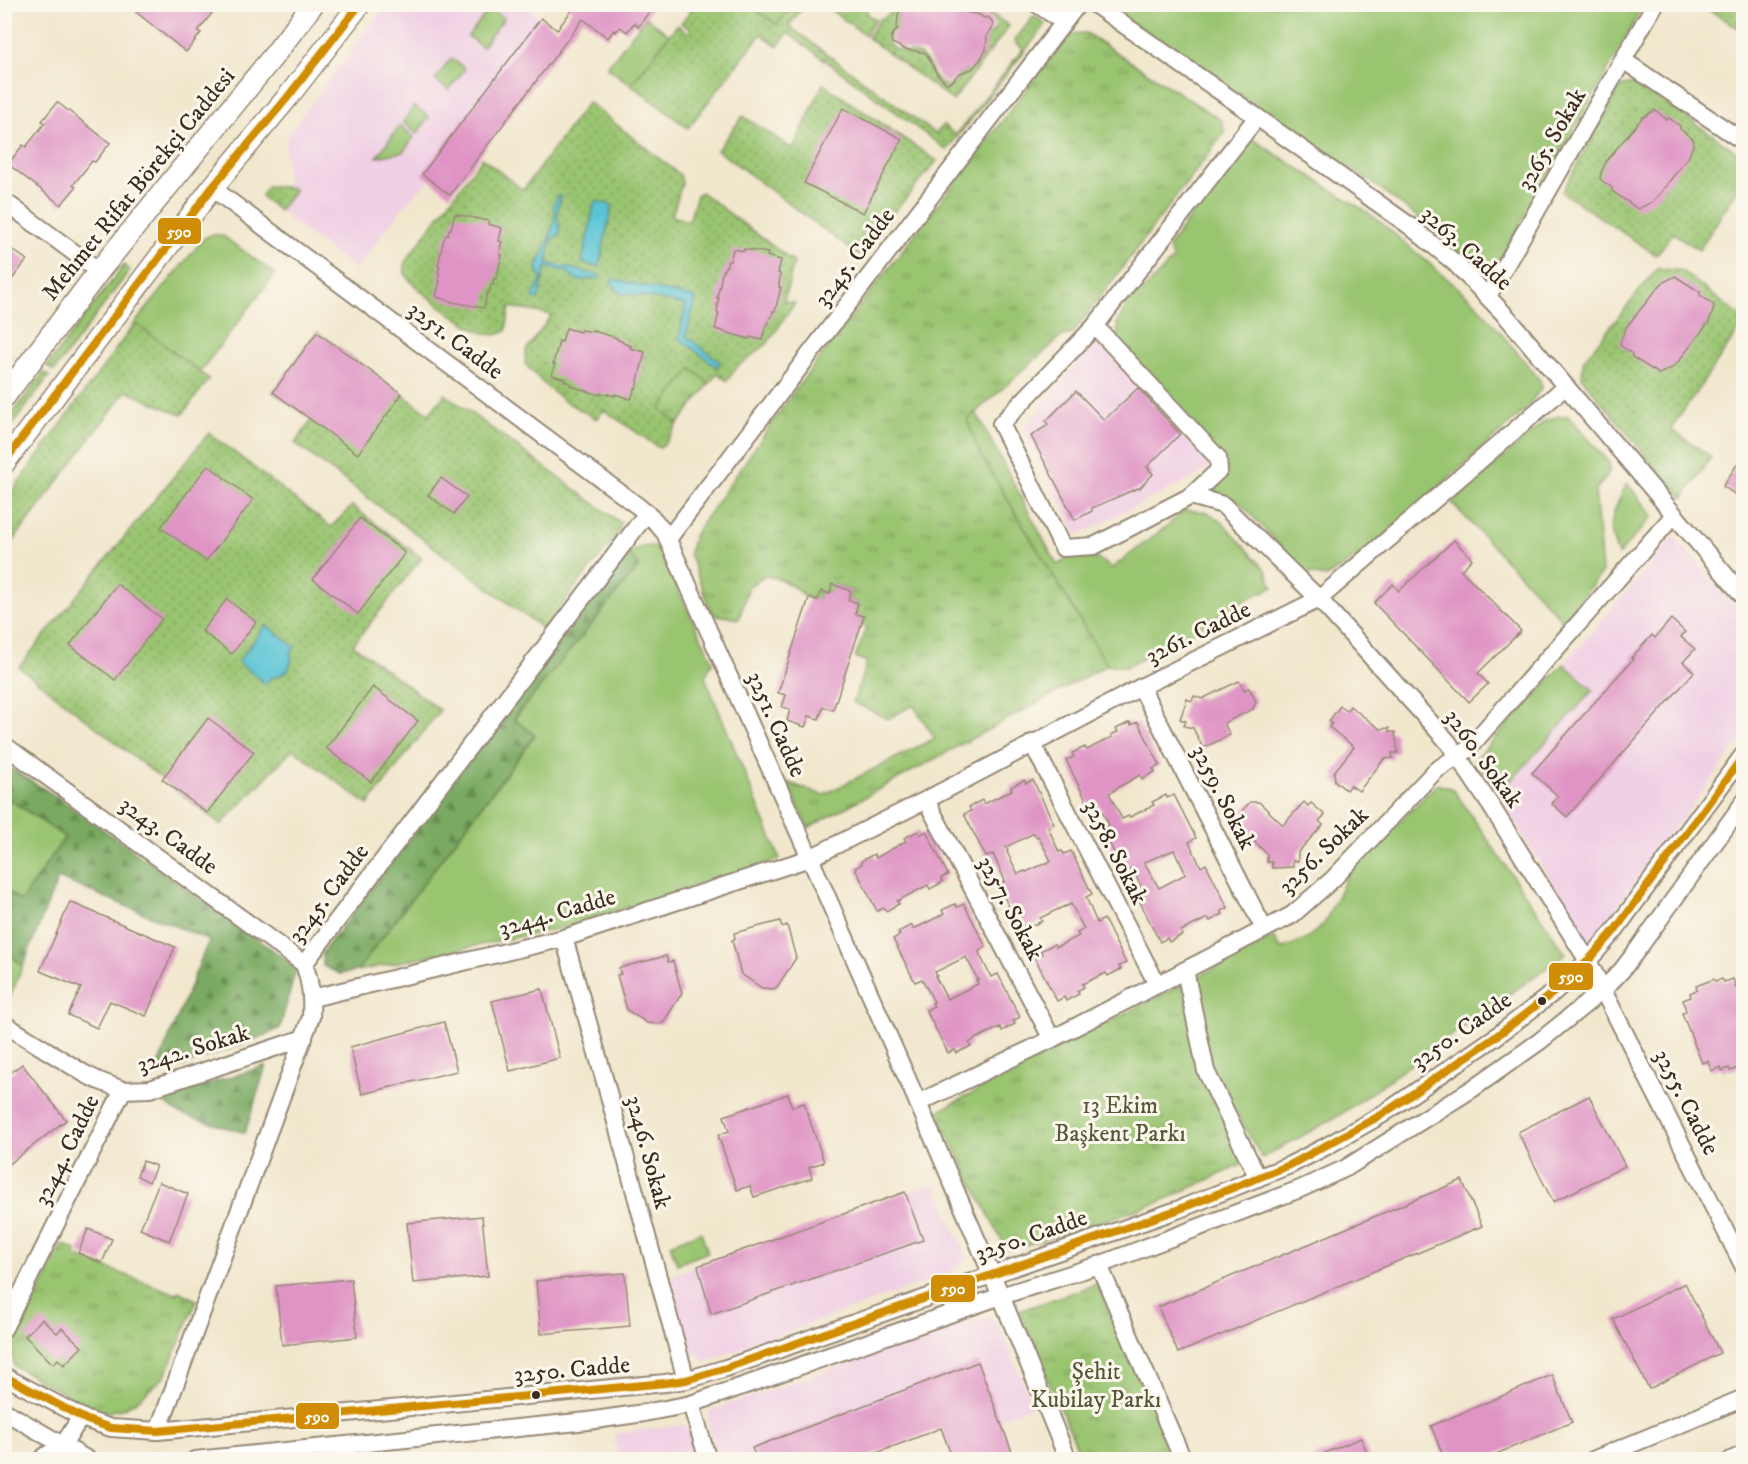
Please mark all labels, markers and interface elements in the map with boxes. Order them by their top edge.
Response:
street label: Mehmet Rifat Börekçi Caddesi [36,62,242,307]
street label: 3265. Sokak [1511,83,1593,196]
street label: 3263. Cadde [1414,200,1518,298]
street label: 3245. Cadde [808,202,902,313]
line badge: 590 [157,217,202,245]
text: 590 [166,222,192,242]
street label: 3251. Cadde [402,295,509,387]
street label: 3261. Cadde [1141,595,1256,671]
street label: 3251. Cadde [740,667,813,782]
street label: 3260. Sokak [1437,703,1529,814]
street label: 3259. Sokak [1184,740,1262,855]
street label: 3243. Cadde [113,790,224,882]
street label: 3258. Sokak [1076,795,1154,910]
street label: 3256. Sokak [1272,800,1375,901]
street label: 3245. Cadde [282,838,376,949]
street label: 3257. Sokak [970,851,1050,966]
street label: 3244. Cadde [496,882,619,944]
line badge: 590 [1548,962,1594,991]
text: 590 [1558,967,1584,987]
street label: 3250. Cadde [1405,985,1518,1076]
unlabelled marker [1536,995,1548,1007]
street label: 3242. Sokak [134,1018,253,1080]
street label: 3255. Cadde [1647,1045,1726,1160]
street label: 3244. Cadde [27,1090,107,1211]
park label: 13 Ekim Başkent Parkı [1054,1091,1186,1149]
street label: 3246. Sokak [619,1092,678,1212]
street label: 3250. Cadde [971,1203,1091,1269]
line badge: 590 [930,1274,976,1303]
text: 590 [940,1279,966,1299]
street label: 3250. Cadde [513,1350,631,1390]
park label: Şehit Kubilay Parkı [1031,1357,1161,1415]
unlabelled marker [530,1389,542,1401]
line badge: 590 [295,1402,340,1430]
text: 590 [304,1407,330,1427]

